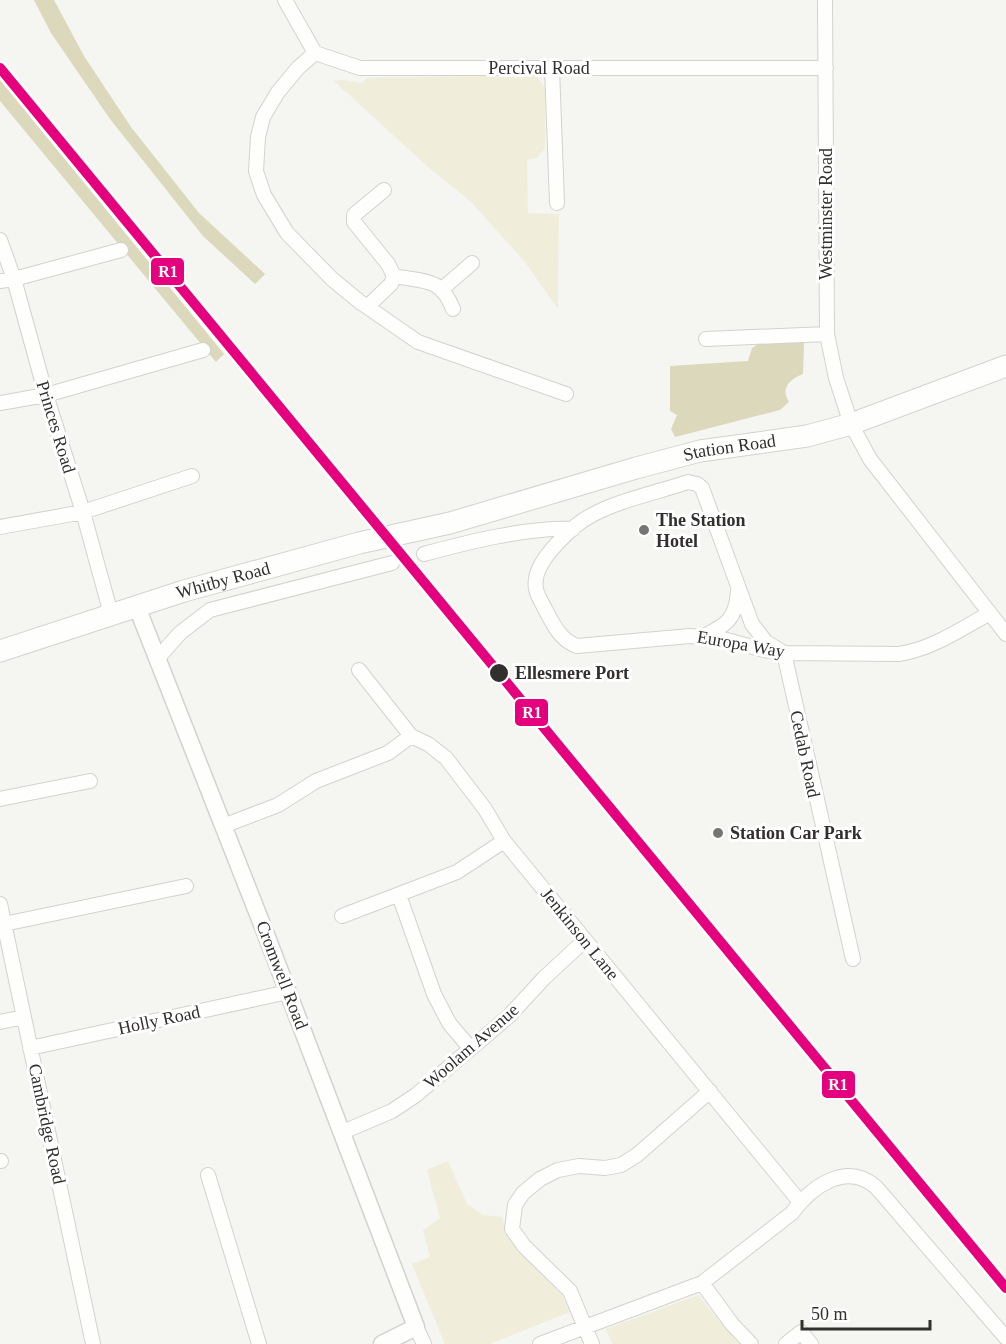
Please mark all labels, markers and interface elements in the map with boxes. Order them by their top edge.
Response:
street label: Percival Road [488,58,590,78]
street label: Westminster Road [816,148,836,280]
line badge: R1 [150,257,185,286]
text: R1 [158,263,178,280]
street label: Princes Road [32,378,80,476]
street label: Station Road [681,430,777,465]
place label: The Station Hotel [656,510,746,551]
marker: The Station Hotel [637,523,651,537]
street label: Whitby Road [174,558,272,603]
street label: Europa Way [696,626,786,662]
marker: Ellesmere Port [488,662,510,684]
place label: Ellesmere Port [515,663,629,683]
line badge: R1 [514,698,549,727]
text: R1 [522,704,542,721]
street label: Cedab Road [786,709,824,799]
place label: Station Car Park [730,823,862,843]
marker: Station Car Park [711,826,725,840]
street label: Jenkinson Lane [537,884,623,984]
street label: Cromwell Road [252,918,312,1032]
street label: Woolam Avenue [420,1000,522,1092]
street label: Holly Road [116,1002,202,1038]
street label: Cambridge Road [24,1062,70,1186]
line badge: R1 [821,1070,856,1099]
text: R1 [828,1076,848,1093]
scale bar [802,1293,930,1331]
text: 50 m [811,1304,848,1324]

